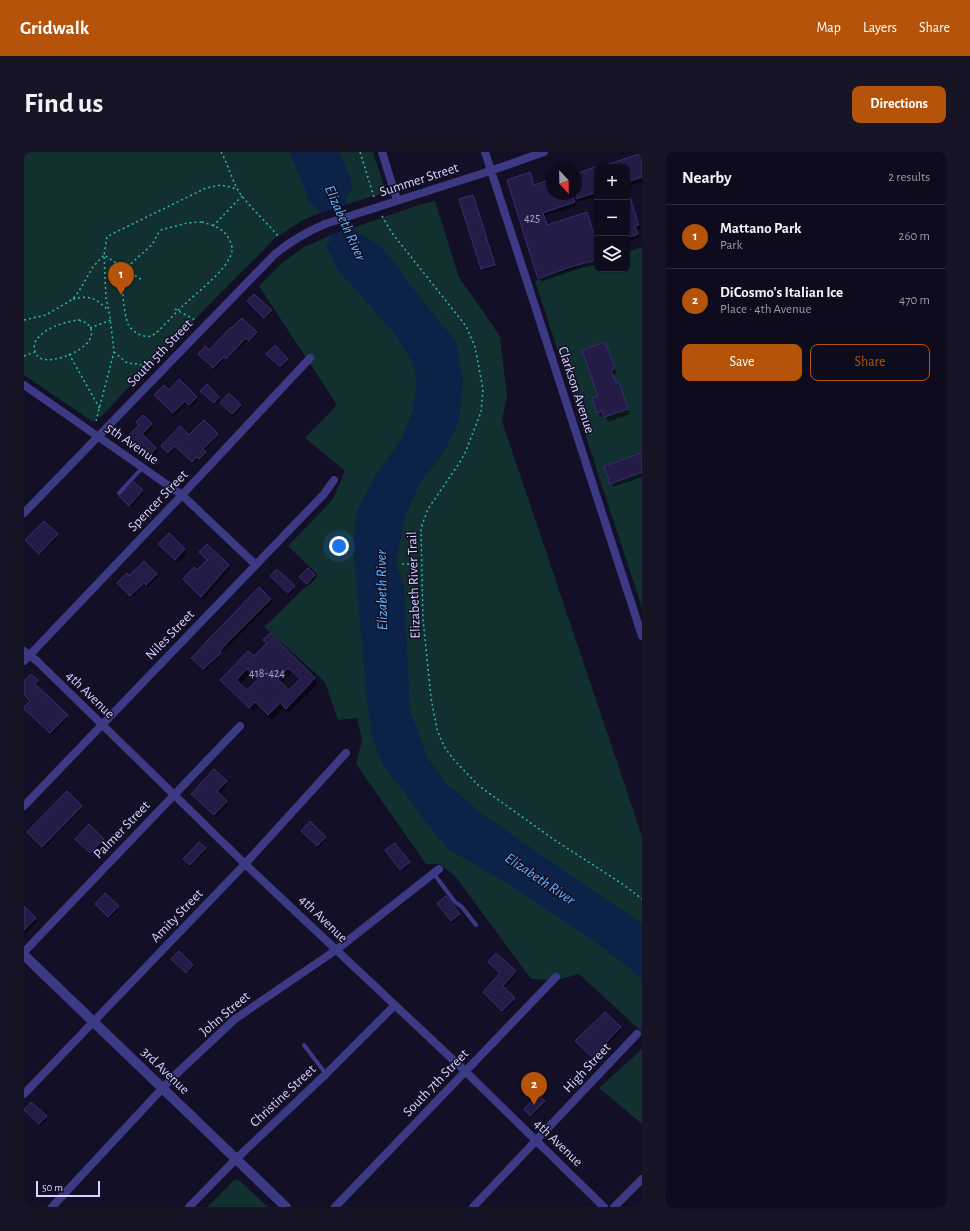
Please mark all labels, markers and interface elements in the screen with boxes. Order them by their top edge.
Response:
text: Gridwalk [20,19,89,38]
text: Map [816,21,841,35]
text: Layers [863,21,897,35]
text: Share [919,21,950,35]
button: Directions [852,86,946,123]
text: Find us [24,90,103,118]
street label: Summer Street [378,160,461,199]
north arrow [546,164,582,200]
map controls [594,164,630,272]
button: + [594,164,630,200]
text: Nearby [682,169,732,186]
text: 2 results [888,171,930,184]
water label: Elizabeth River [322,183,369,264]
button: − [594,200,630,236]
house number: 425 [524,212,540,224]
text: Mattano Park [720,221,801,236]
text: 1 [693,230,697,243]
text: 260 m [899,230,930,243]
button: layers [594,236,630,272]
text: Park [720,239,742,252]
pin: 1 [108,262,134,295]
text: DiCosmo's Italian Ice [720,285,843,300]
text: 2 [692,294,698,307]
text: 470 m [899,294,930,307]
text: Place · 4th Avenue [720,303,811,316]
street label: South 5th Street [125,316,196,389]
button: Save [682,344,802,381]
button: Share [810,344,930,381]
street label: Clarkson Avenue [555,345,597,435]
street label: 5th Avenue [103,421,161,467]
street label: Spencer Street [126,467,191,534]
street label: Elizabeth River Trail [405,531,423,639]
your location [329,536,349,556]
water label: Elizabeth River [374,548,390,630]
street label: Niles Street [143,607,197,663]
house number: 418-424 [249,667,285,679]
street label: 4th Avenue [63,669,117,721]
street label: Palmer Street [91,798,153,862]
water label: Elizabeth River [502,850,579,908]
street label: Amity Street [148,886,206,945]
street label: 4th Avenue [296,893,350,945]
street label: John Street [197,989,253,1039]
street label: High Street [561,1040,614,1096]
street label: 3rd Avenue [138,1045,192,1097]
street label: South 7th Street [401,1046,472,1119]
street label: Christine Street [247,1062,319,1130]
pin: 2 [521,1072,547,1105]
street label: 4th Avenue [531,1117,585,1169]
scale bar [36,1179,100,1198]
text: 50 m [42,1182,63,1193]

